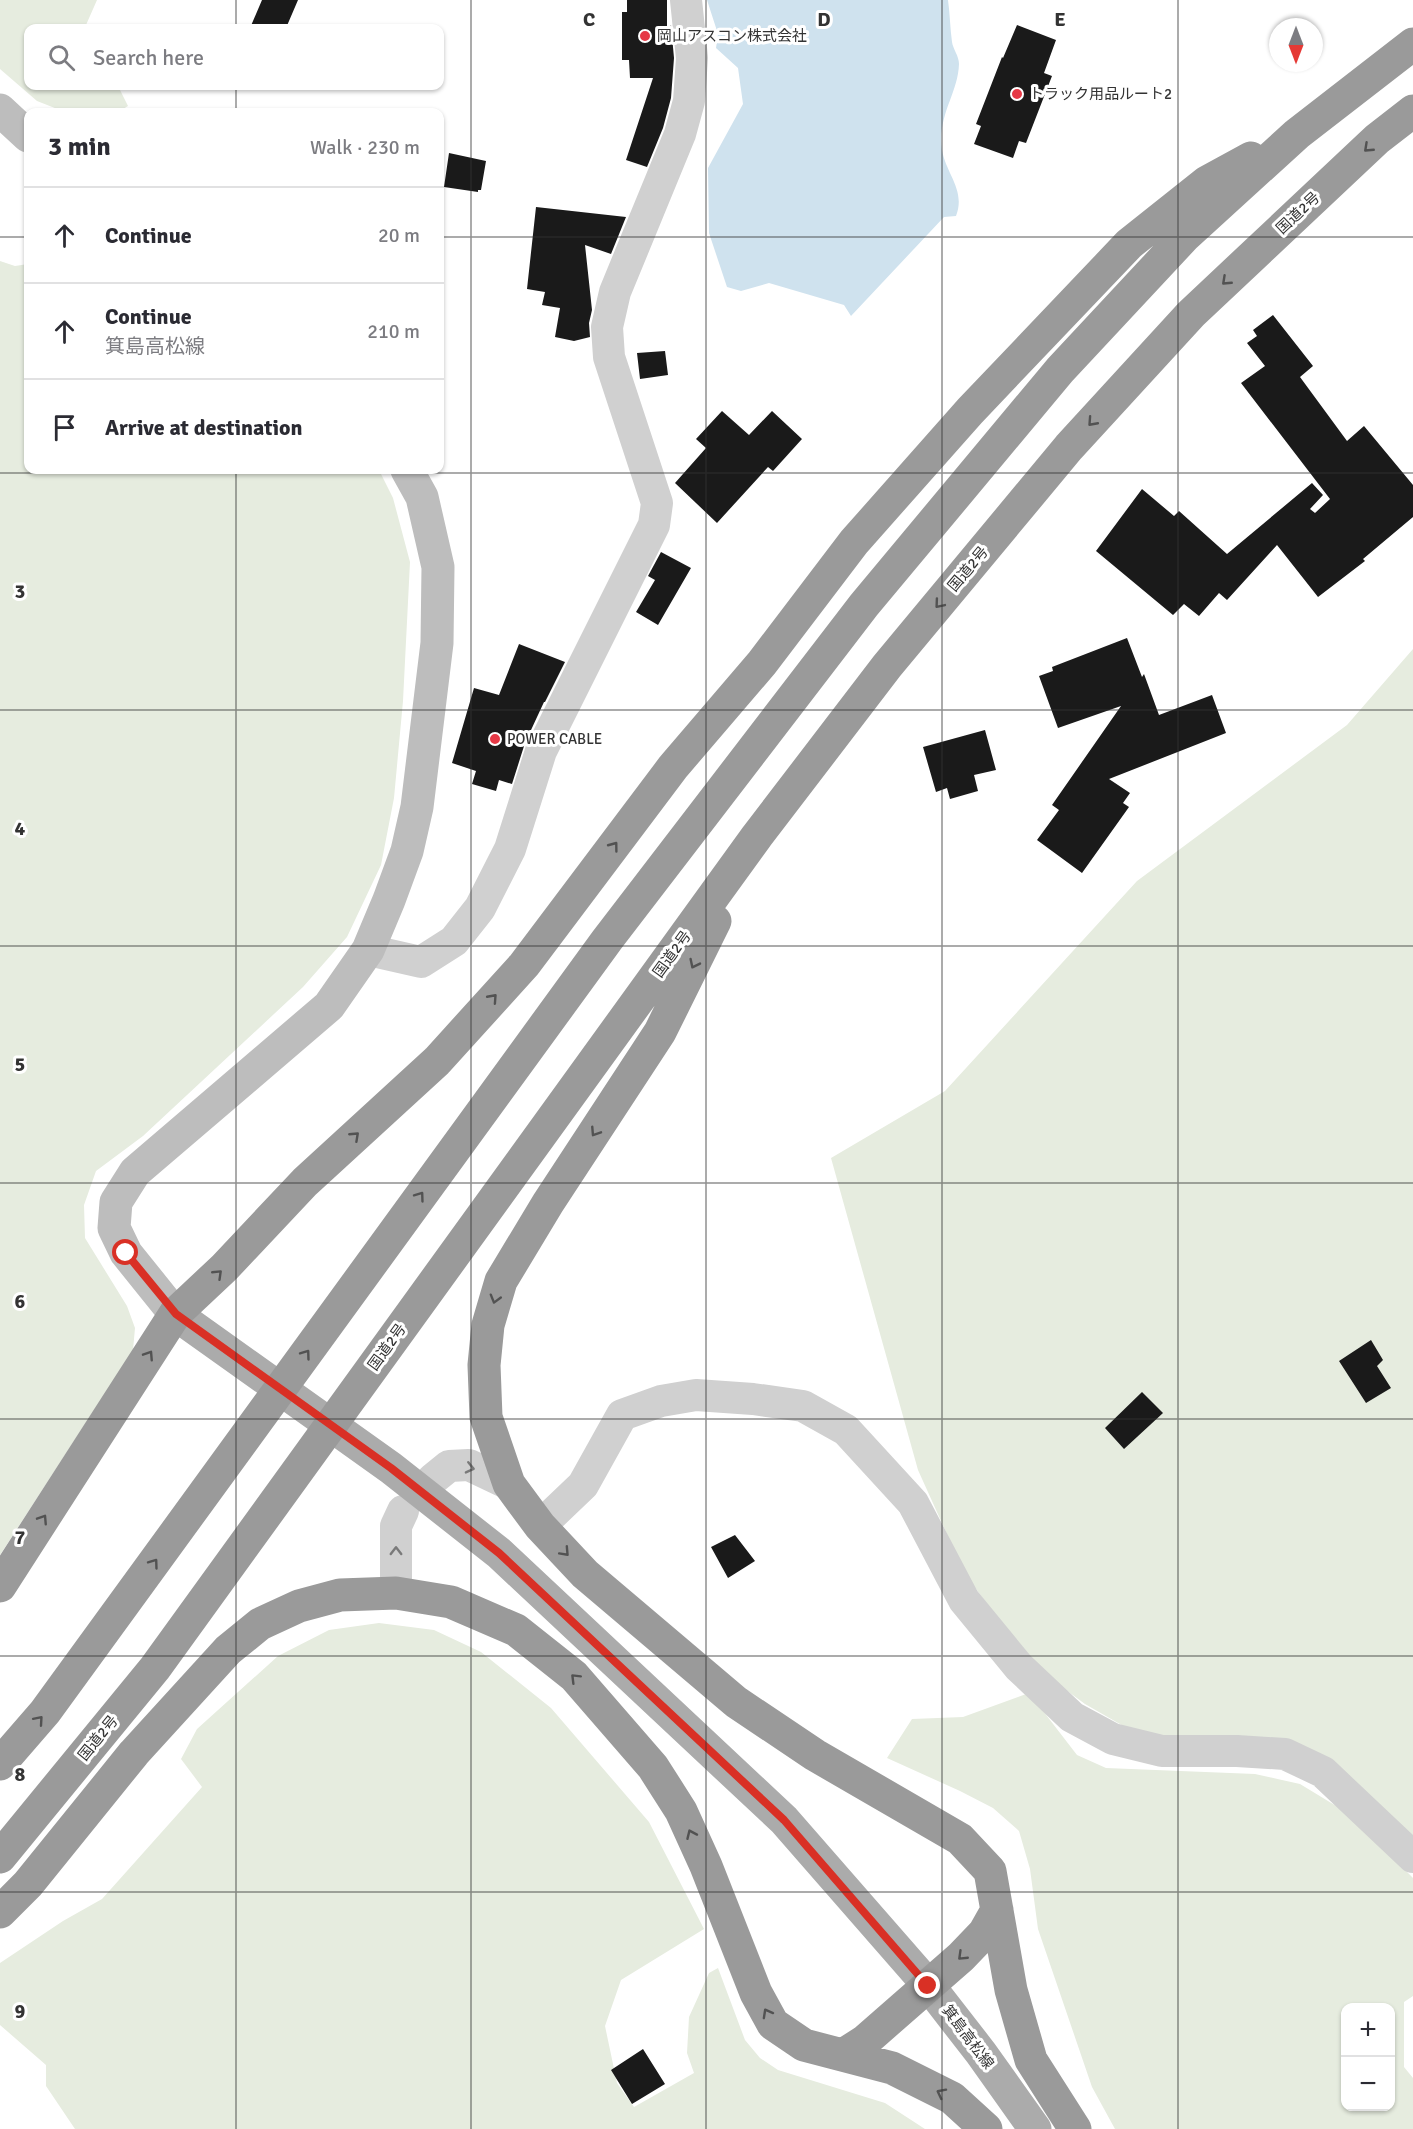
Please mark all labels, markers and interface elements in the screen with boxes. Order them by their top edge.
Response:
text: C [583,7,595,32]
text: D [817,7,831,32]
text: E [1054,7,1066,32]
north arrow [1269,18,1323,72]
search box [24,24,444,90]
place label: 岡山アスコン株式会社 [657,27,807,45]
marker: 岡山アスコン株式会社 [638,29,652,43]
icon: search [45,41,78,74]
text: Search here [93,44,204,71]
place label: トラック用品ルート2 [1029,85,1172,103]
marker: トラック用品ルート2 [1010,87,1024,101]
text: 3 min [48,131,111,163]
text: Walk · 230 m [310,135,420,160]
one-way arrow [1364,141,1375,152]
street label: 国道2号 [1272,188,1324,238]
icon: ahead [48,219,81,252]
text: Continue [105,222,192,249]
text: 20 m [378,223,420,248]
one-way arrow [1222,274,1232,285]
text: Continue [105,303,192,330]
icon: ahead [48,315,81,348]
text: 210 m [367,319,420,344]
text: 箕島高松線 [105,334,205,359]
icon: arrive [48,411,81,444]
text: Arrive at destination [105,414,302,441]
one-way arrow [1088,415,1099,426]
street label: 国道2号 [944,543,992,595]
text: 3 [15,579,25,604]
one-way arrow [935,597,946,608]
place label: POWER CABLE [507,730,602,748]
marker: POWER CABLE [488,732,502,746]
text: 4 [15,816,26,841]
one-way arrow [607,841,618,852]
street label: 国道2号 [649,927,695,981]
one-way arrow [689,958,701,969]
one-way arrow [486,995,497,1005]
text: 5 [15,1052,25,1077]
one-way arrow [591,1125,602,1136]
one-way arrow [349,1132,359,1143]
one-way arrow [413,1192,424,1203]
route start [112,1239,138,1265]
one-way arrow [211,1270,221,1281]
text: 6 [15,1289,26,1314]
one-way arrow [490,1293,502,1304]
street label: 国道2号 [364,1320,410,1374]
one-way arrow [299,1350,310,1361]
one-way arrow [142,1351,153,1362]
one-way arrow [465,1461,475,1474]
one-way arrow [36,1515,47,1526]
text: 7 [15,1525,26,1550]
one-way arrow [558,1546,569,1556]
one-way arrow [390,1547,402,1556]
one-way arrow [147,1558,158,1569]
one-way arrow [572,1675,583,1686]
street label: 国道2号 [74,1712,122,1764]
one-way arrow [32,1716,43,1727]
text: 8 [15,1762,26,1787]
one-way arrow [687,1829,699,1840]
one-way arrow [958,1949,968,1960]
route end [914,1972,940,1998]
text: 9 [15,1999,26,2024]
street label: 箕島高松線 [938,2002,998,2072]
map controls [1341,2003,1395,2111]
button: + [1341,2003,1395,2057]
one-way arrow [763,2009,774,2019]
button: − [1341,2057,1395,2111]
one-way arrow [936,2088,947,2100]

